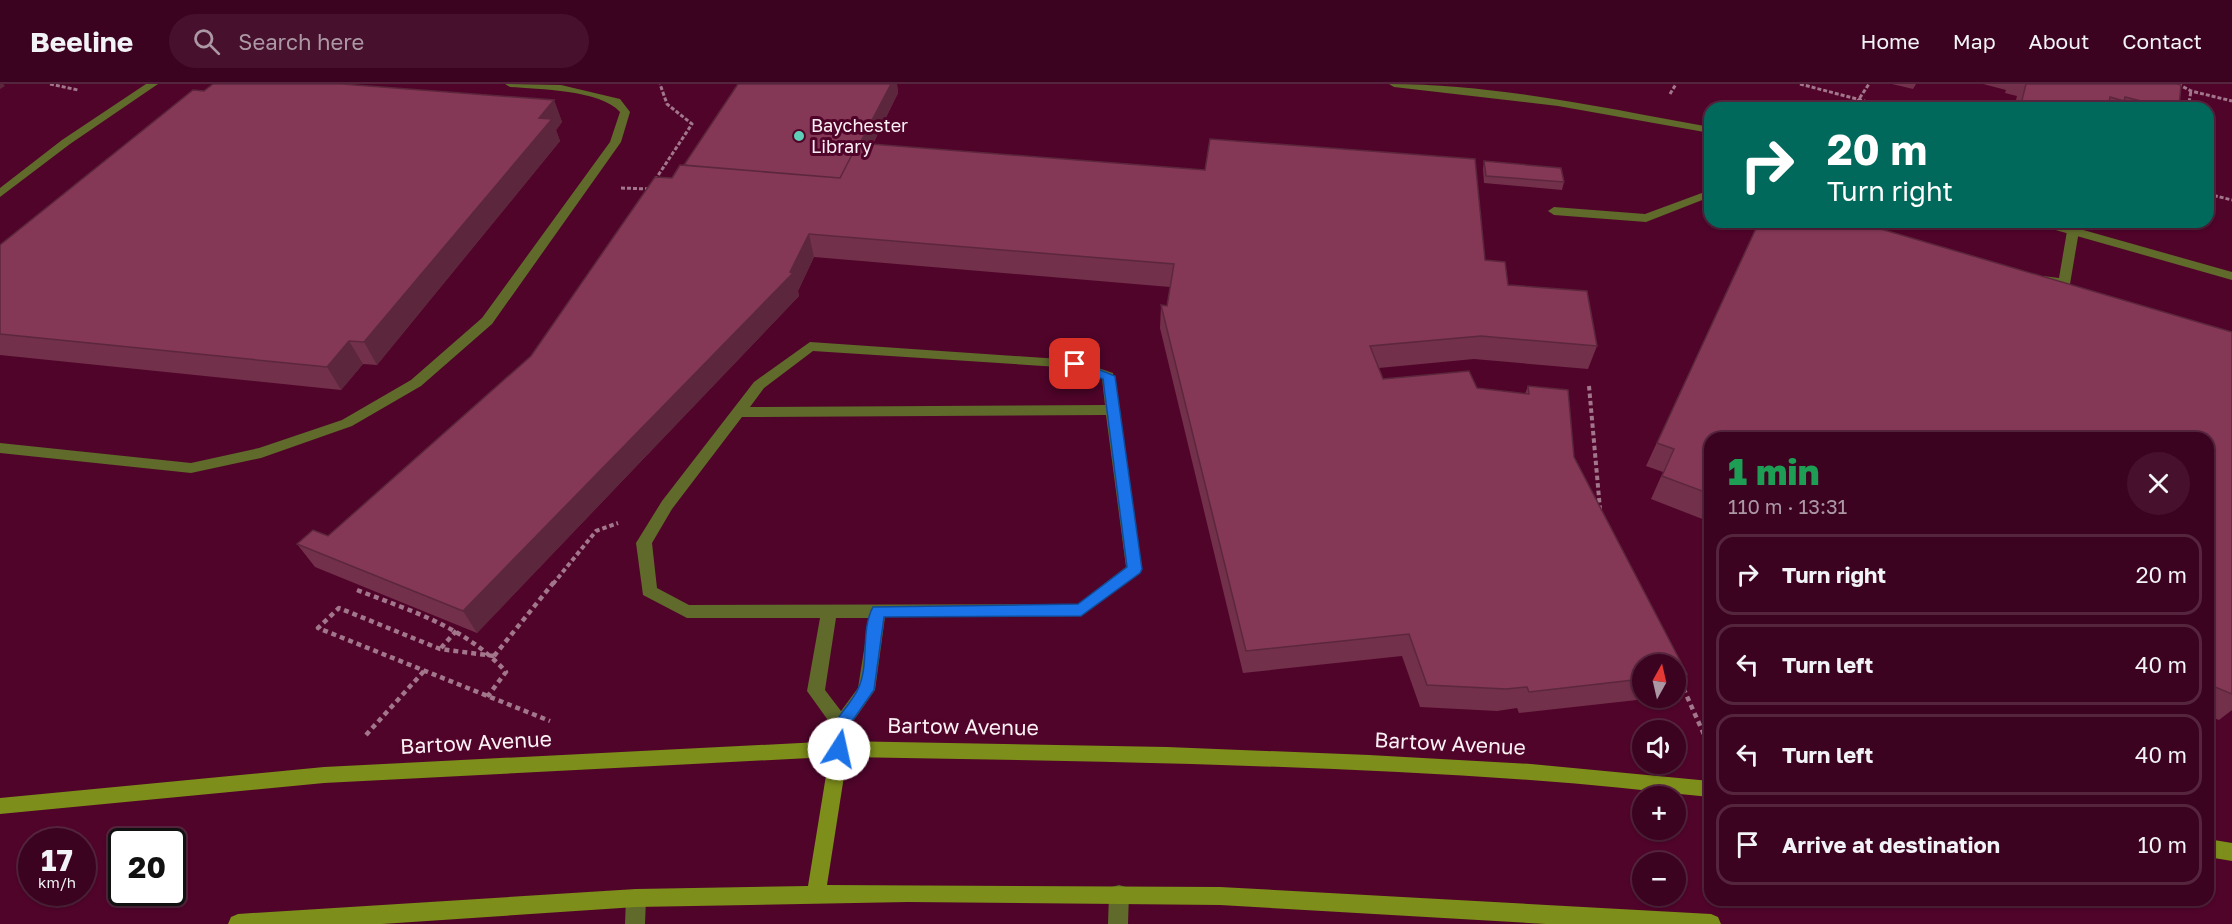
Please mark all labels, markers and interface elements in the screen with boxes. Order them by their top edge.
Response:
search box [169,14,589,68]
text: Beeline [30,25,133,58]
icon: search [190,25,223,58]
text: Search here [238,28,364,55]
text: Home [1860,28,1920,54]
text: Map [1953,28,1996,54]
text: About [2029,28,2089,54]
text: Contact [2122,28,2202,54]
place label: Baychester Library [811,114,908,157]
text: 20 m [1827,124,1927,174]
icon: right [1728,126,1806,204]
marker: Baychester Library [792,129,806,143]
text: Turn right [1827,175,1953,207]
pin [1049,338,1100,389]
icon: arrive [1058,347,1091,380]
text: 1 min [1728,450,1819,493]
button: close [2127,452,2190,515]
text: 110 m · 13:31 [1728,494,1847,518]
icon: right [1731,558,1764,591]
text: Turn right [1782,561,1886,588]
text: 20 m [2136,561,2187,588]
icon: left [1731,648,1764,681]
text: Turn left [1782,651,1873,678]
text: 40 m [2135,651,2187,678]
north arrow [1632,654,1686,708]
map controls [1632,654,1686,906]
street label: Bartow Avenue [887,712,1039,740]
position arrow [807,717,871,781]
button: sound [1632,720,1686,774]
street label: Bartow Avenue [400,725,552,759]
street label: Bartow Avenue [1374,726,1526,760]
icon: left [1731,738,1764,771]
text: Turn left [1782,741,1873,768]
text: 40 m [2135,741,2187,768]
button: + [1632,786,1686,840]
speed limit sign: 20 [108,828,186,906]
icon: arrive [1731,828,1764,861]
text: Arrive at destination [1782,831,2000,858]
text: 10 m [2138,831,2187,858]
text: 17 [41,842,73,878]
button: − [1632,852,1686,906]
text: km/h [38,873,76,891]

